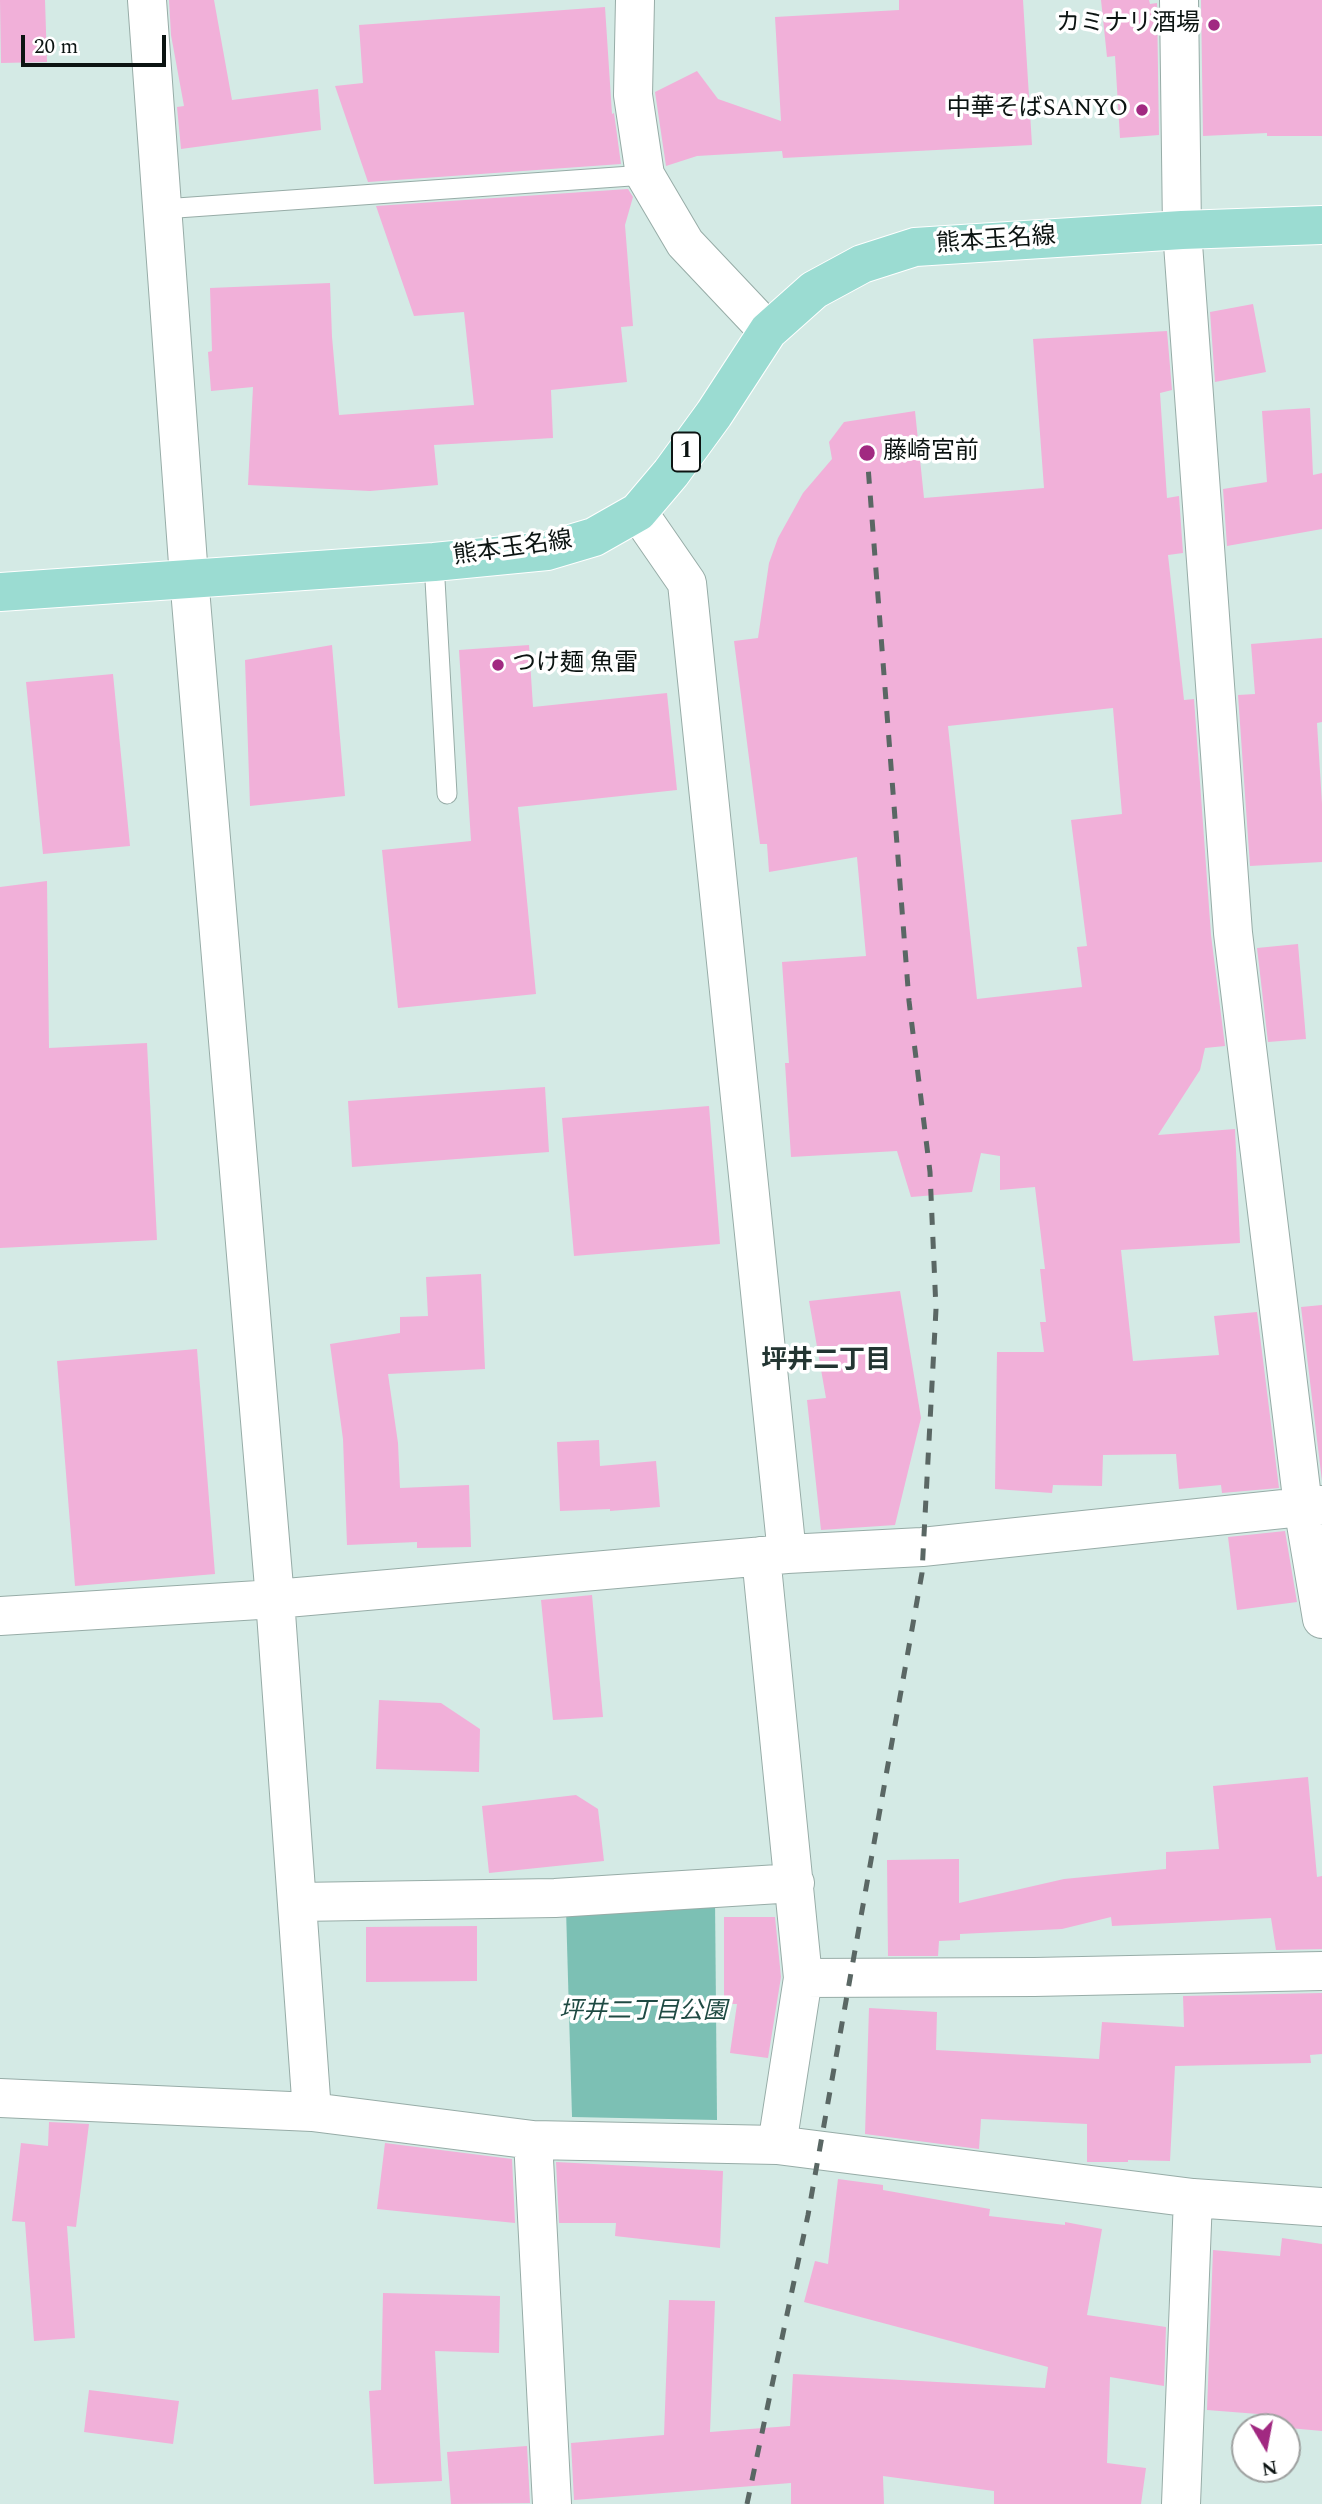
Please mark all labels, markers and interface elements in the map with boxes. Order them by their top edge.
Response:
place label: カミナリ酒場 [1056,11,1200,39]
marker: カミナリ酒場 [1206,17,1222,33]
scale bar [24,21,170,65]
text: 20 m [34,31,78,63]
place label: 中華そばSANYO [947,96,1128,124]
marker: 中華そばSANYO [1134,102,1150,118]
street label: 熊本玉名線 [935,223,1057,261]
road number: 1 [672,432,700,472]
place label: 藤崎宮前 [883,439,979,467]
marker: 藤崎宮前 [857,443,877,463]
street label: 熊本玉名線 [452,527,574,573]
place label: つけ麺 魚雷 [512,651,638,679]
marker: つけ麺 魚雷 [490,657,506,673]
district label: 坪井二丁目 [761,1347,891,1379]
park label: 坪井二丁目公園 [559,1999,727,2027]
north arrow [1231,2413,1301,2483]
text: N [1259,2452,1280,2483]

